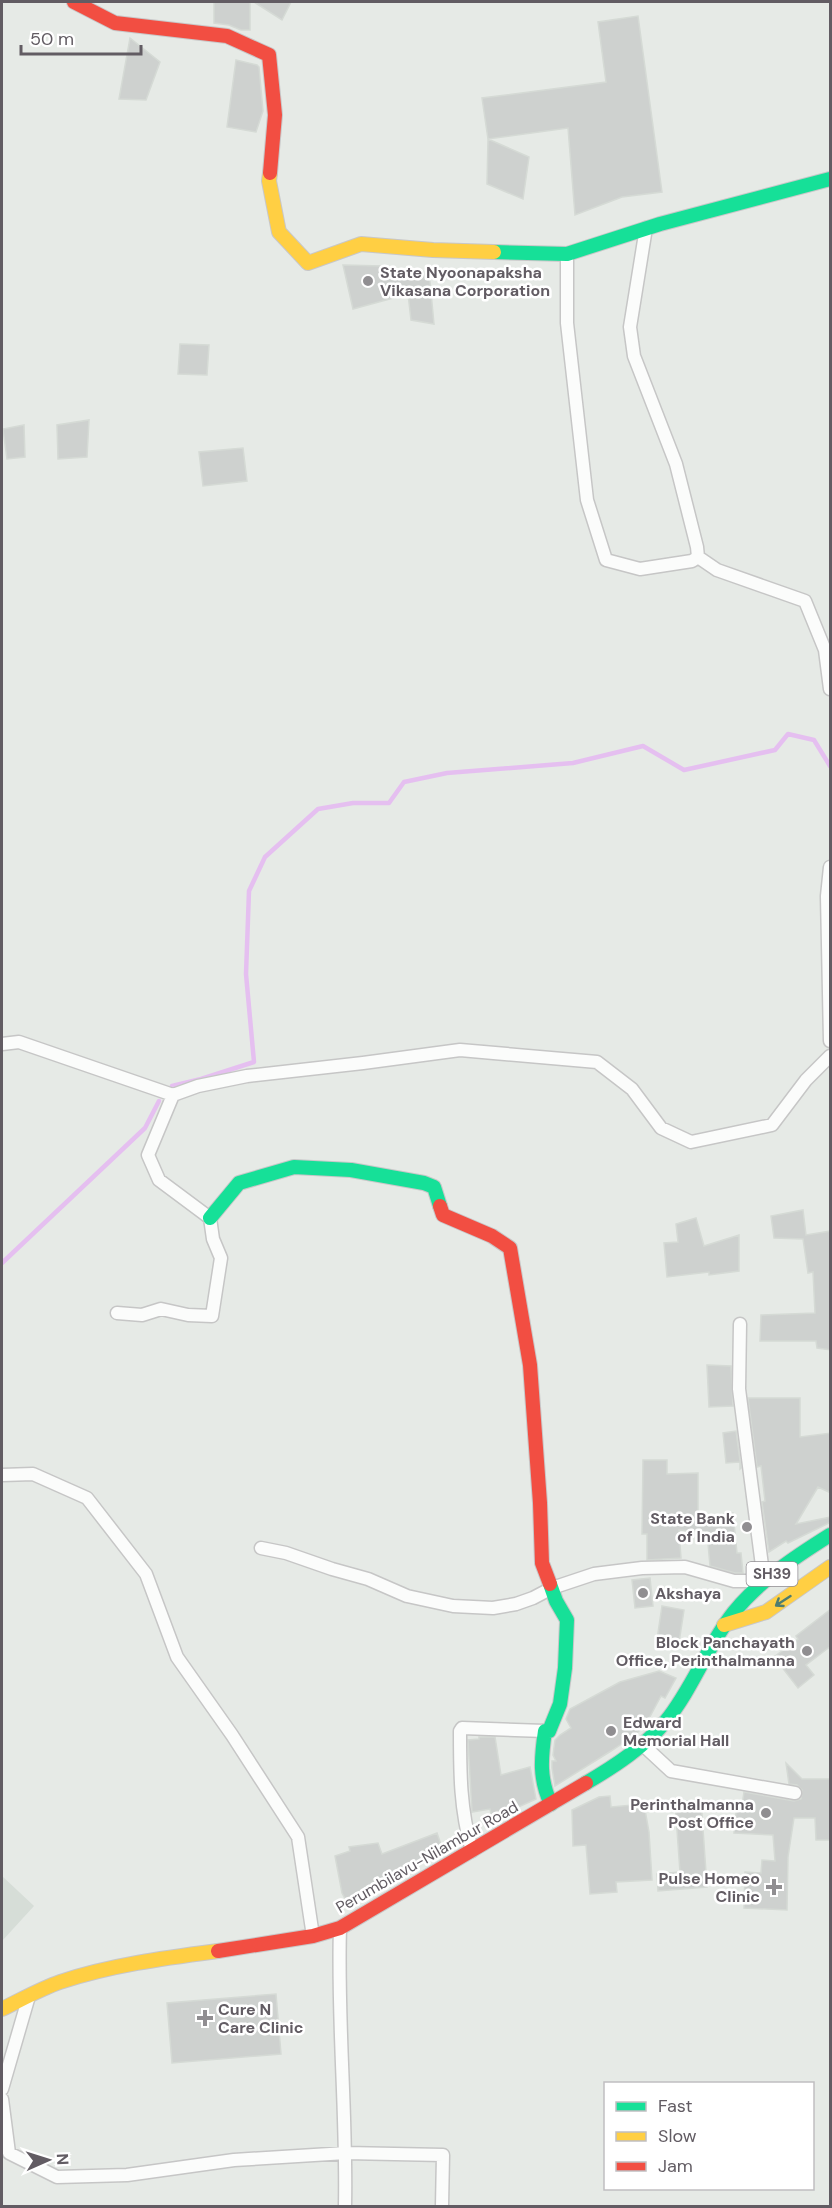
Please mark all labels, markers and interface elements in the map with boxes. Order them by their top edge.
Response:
scale bar [21,18,141,56]
text: 50 m [30,27,74,51]
place label: State Nyoonapaksha Vikasana Corporation [380,262,550,301]
marker: State Nyoonapaksha Vikasana Corporation [361,274,375,288]
place label: State Bank of India [650,1508,736,1547]
marker: State Bank of India [740,1520,754,1534]
road number: SH39 [746,1562,798,1586]
place label: Akshaya [655,1583,721,1604]
marker: Akshaya [636,1586,650,1600]
one-way arrow [774,1594,791,1607]
place label: Block Panchayath Office, Perinthalmanna [616,1632,795,1671]
marker: Block Panchayath Office, Perinthalmanna [800,1644,814,1658]
place label: Edward Memorial Hall [623,1712,729,1751]
marker: Edward Memorial Hall [604,1724,618,1738]
place label: Perinthalmanna Post Office [630,1794,754,1833]
street label: Perumbilavu-Nilambur Road [332,1796,522,1918]
marker: Perinthalmanna Post Office [759,1806,773,1820]
place label: Pulse Homeo Clinic [659,1868,760,1907]
marker: Pulse Homeo Clinic [765,1878,783,1896]
place label: Cure N Care Clinic [218,1999,303,2038]
marker: Cure N Care Clinic [196,2009,214,2027]
legend [604,2082,814,2190]
text: Fast [658,2094,693,2118]
text: Slow [658,2124,697,2148]
north arrow [18,2130,78,2190]
text: N [52,2153,73,2166]
text: Jam [658,2154,693,2178]

